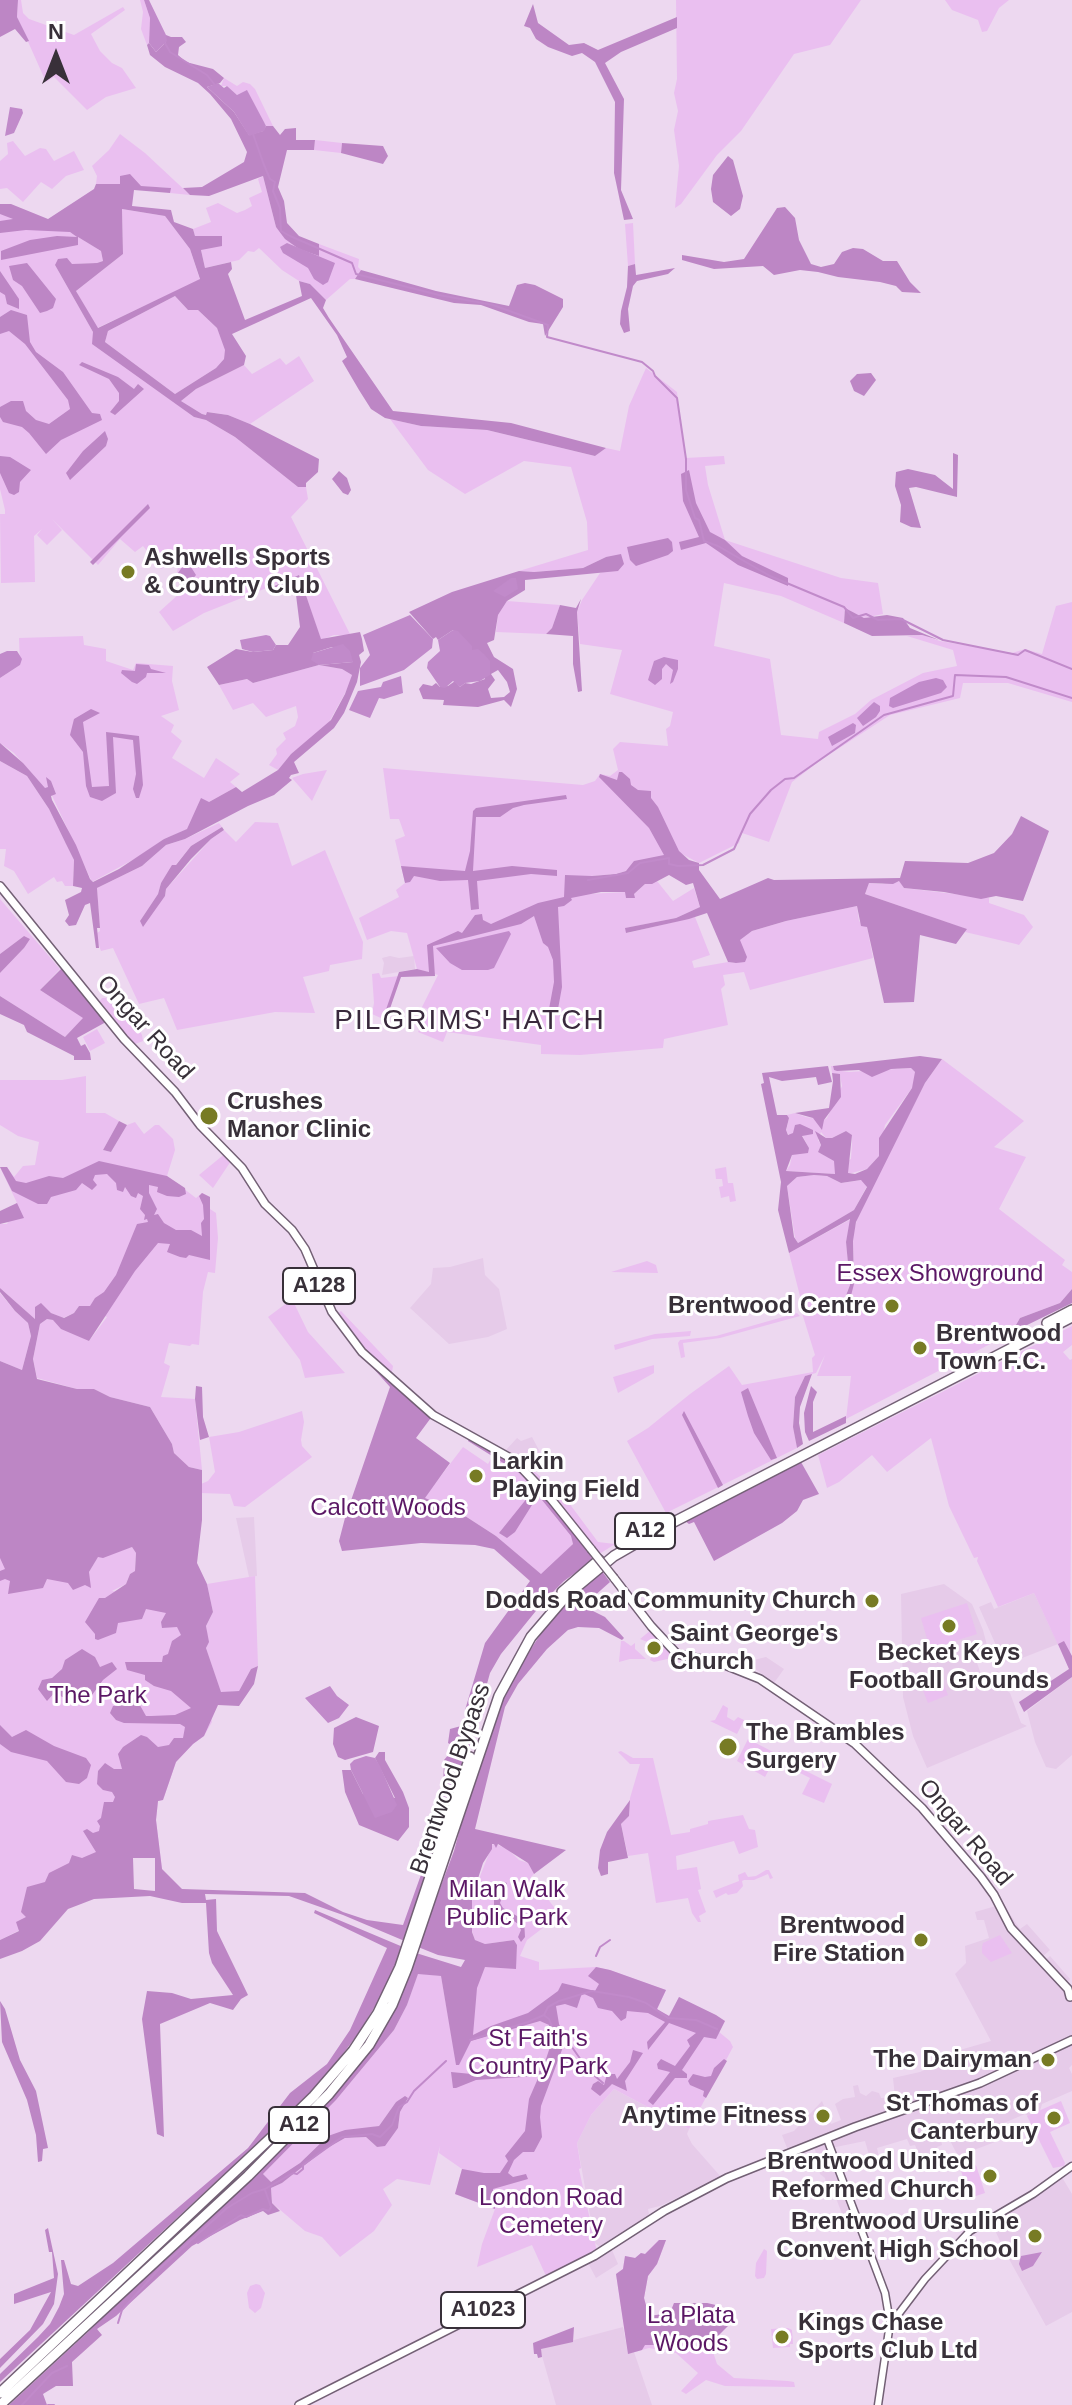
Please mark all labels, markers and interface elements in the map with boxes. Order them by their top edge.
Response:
north arrow [16,16,96,96]
text: N [48,19,64,44]
place label: Ashwells Sports & Country Club [144,544,331,600]
marker: Ashwells Sports & Country Club [119,563,137,581]
street label: Ongar Road [91,970,199,1086]
district label: PILGRIMS' HATCH [334,1004,606,1038]
place label: Crushes Manor Clinic [227,1088,371,1144]
marker: Crushes Manor Clinic [198,1105,220,1127]
park label: Essex Showground [837,1260,1043,1288]
road number: A128 [283,1268,355,1304]
place label: Brentwood Centre [668,1292,876,1320]
marker: Brentwood Centre [883,1297,901,1315]
place label: Brentwood Town F.C. [936,1320,1061,1376]
marker: Brentwood Town F.C. [911,1339,929,1357]
place label: Larkin Playing Field [492,1448,640,1504]
marker: Larkin Playing Field [467,1467,485,1485]
park label: Calcott Woods [310,1494,466,1522]
road number: A12 [615,1513,675,1549]
place label: Dodds Road Community Church [485,1587,856,1615]
marker: Dodds Road Community Church [863,1592,881,1610]
marker: Becket Keys Football Grounds [940,1617,958,1635]
place label: Saint George's Church [670,1620,838,1676]
marker: Saint George's Church [645,1639,663,1657]
place label: Becket Keys Football Grounds [849,1639,1049,1695]
street label: Brentwood Bypass [405,1680,497,1878]
park label: The Park [49,1682,147,1710]
place label: The Brambles Surgery [746,1719,905,1775]
marker: The Brambles Surgery [717,1736,739,1758]
street label: Ongar Road [912,1774,1018,1892]
park label: Milan Walk Public Park [446,1876,568,1932]
place label: Brentwood Fire Station [773,1912,905,1968]
marker: Brentwood Fire Station [912,1931,930,1949]
park label: St Faith's Country Park [468,2025,608,2081]
place label: The Dairyman [873,2046,1032,2074]
marker: The Dairyman [1039,2051,1057,2069]
place label: St Thomas of Canterbury [886,2090,1038,2146]
place label: Anytime Fitness [622,2102,807,2130]
road number: A12 [269,2107,329,2143]
marker: Anytime Fitness [814,2107,832,2125]
marker: St Thomas of Canterbury [1045,2109,1063,2127]
place label: Brentwood United Reformed Church [767,2148,974,2204]
marker: Brentwood United Reformed Church [981,2167,999,2185]
park label: London Road Cemetery [479,2184,623,2240]
place label: Brentwood Ursuline Convent High School [776,2208,1019,2264]
marker: Brentwood Ursuline Convent High School [1026,2227,1044,2245]
road number: A1023 [441,2292,525,2328]
park label: La Plata Woods [647,2302,735,2358]
place label: Kings Chase Sports Club Ltd [798,2309,978,2365]
marker: Kings Chase Sports Club Ltd [773,2328,791,2346]

